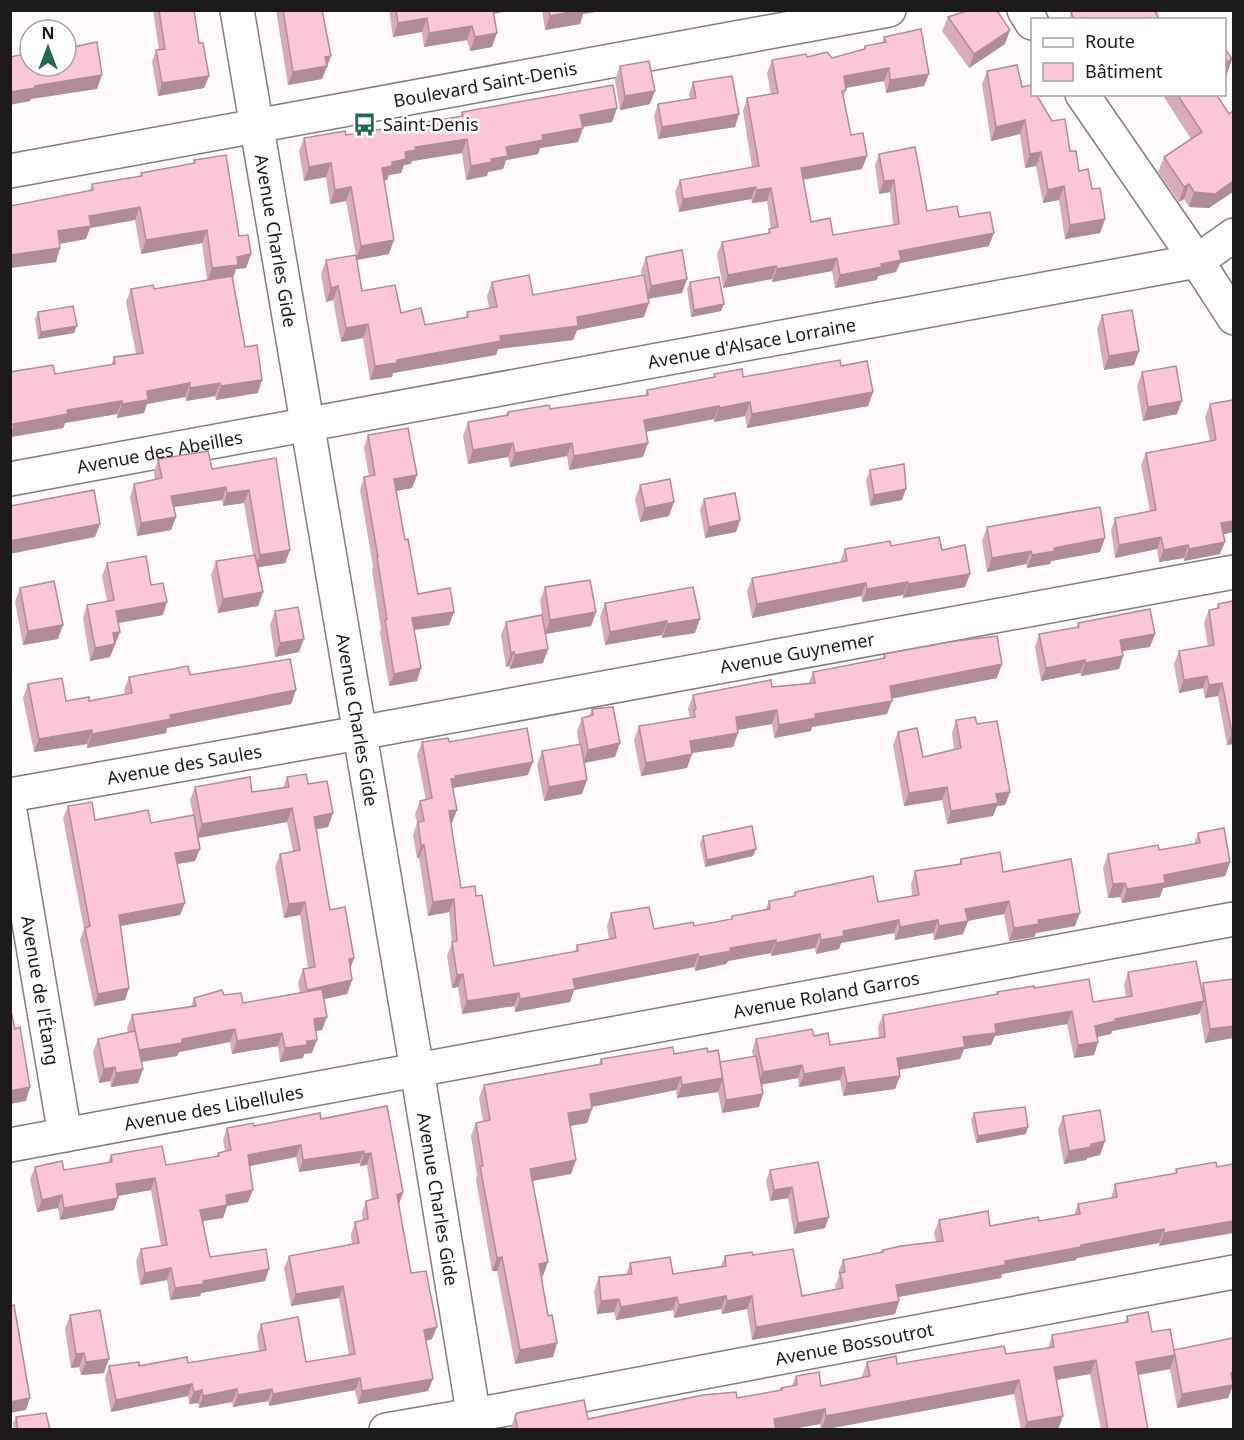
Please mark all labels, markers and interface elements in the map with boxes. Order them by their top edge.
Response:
north arrow [18,18,78,78]
legend [1031,18,1226,96]
text: N [41,22,55,44]
text: Route [1085,29,1135,53]
street label: Boulevard Saint-Denis [391,55,579,113]
text: Bâtiment [1085,59,1163,83]
bus stop icon: Saint-Denis [352,111,378,137]
place label: Saint-Denis [383,112,479,136]
street label: Avenue Charles Gide [250,152,303,329]
street label: Avenue d'Alsace Lorraine [646,312,858,374]
street label: Avenue des Abeilles [75,425,244,479]
street label: Avenue Guynemer [718,626,877,678]
street label: Avenue Charles Gide [331,632,384,808]
street label: Avenue des Saules [105,738,264,790]
street label: Avenue de l'Étang [16,914,65,1067]
street label: Avenue Roland Garros [731,965,921,1023]
street label: Avenue des Libellules [122,1079,305,1136]
street label: Avenue Charles Gide [412,1111,464,1287]
street label: Avenue Bossoutrot [773,1317,936,1370]

